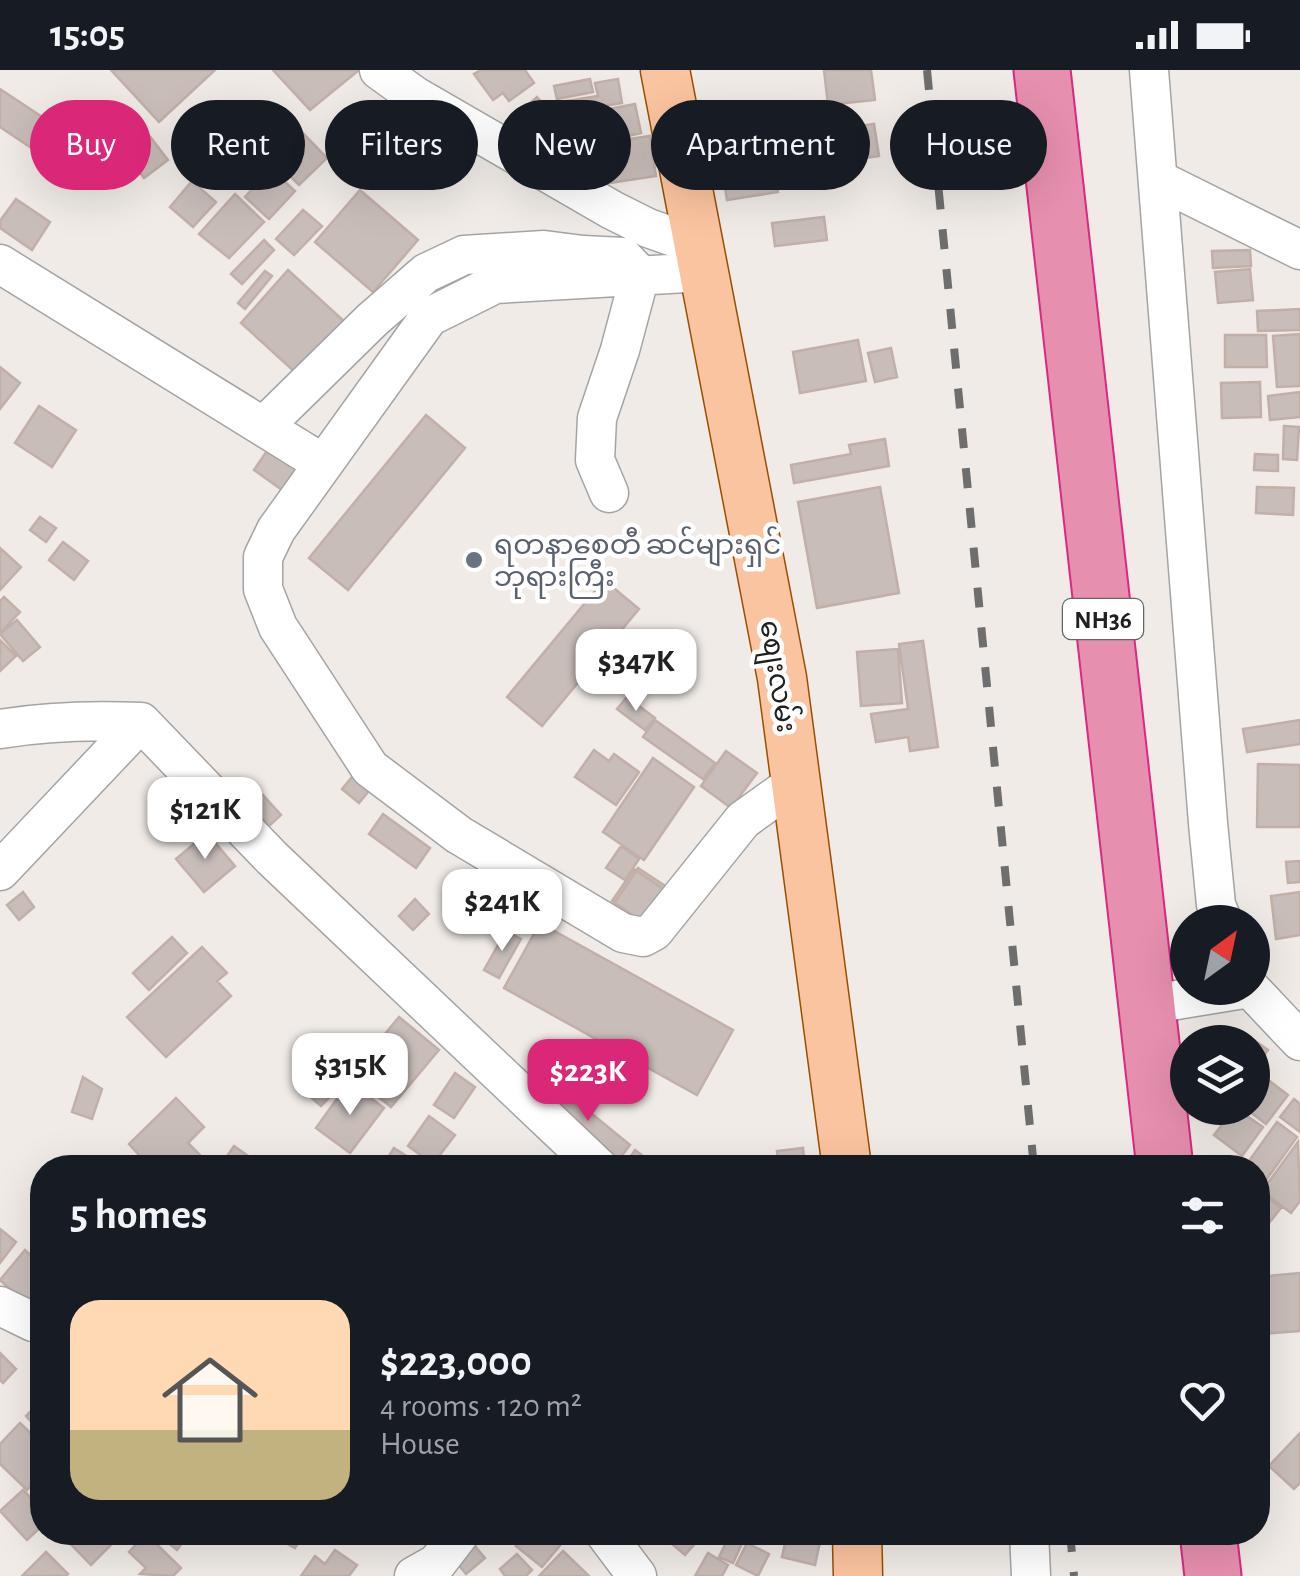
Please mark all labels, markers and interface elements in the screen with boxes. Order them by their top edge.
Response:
text: 15:05 [50,16,125,54]
chip: Buy [30,100,151,190]
chip: Rent [171,100,305,190]
chip: Filters [325,100,478,190]
chip: New [498,100,631,190]
chip: Apartment [651,100,870,190]
chip: House [890,100,1047,190]
place label: ရတနာစေတီ ဆင်များရှင် ဘုရားကြီး [494,526,781,599]
marker: ရတနာစေတီ ဆင်များရှင် ဘုရားကြီး [463,549,485,571]
road number: NH36 [1063,599,1143,639]
street label: စျေးလမ်း [747,617,806,736]
pin: $347K [566,629,706,714]
text: $347K [598,645,674,677]
pin: $121K [135,777,275,862]
text: $121K [169,793,241,825]
pin: $241K [432,869,572,954]
text: $241K [464,885,540,917]
north arrow [1170,905,1270,1005]
map controls [1170,905,1270,1125]
button: layers [1170,1025,1270,1125]
pin: $315K [280,1033,420,1118]
pin: $223K [518,1039,658,1124]
text: $315K [314,1049,386,1081]
text: $223K [549,1055,627,1087]
icon: filters [1175,1188,1230,1243]
text: 5 homes [70,1194,207,1236]
icon: home [150,1340,270,1460]
text: $223,000 [380,1341,532,1383]
icon: heart [1175,1373,1230,1428]
text: 4 rooms · 120 m² [380,1390,582,1422]
text: House [380,1428,460,1460]

